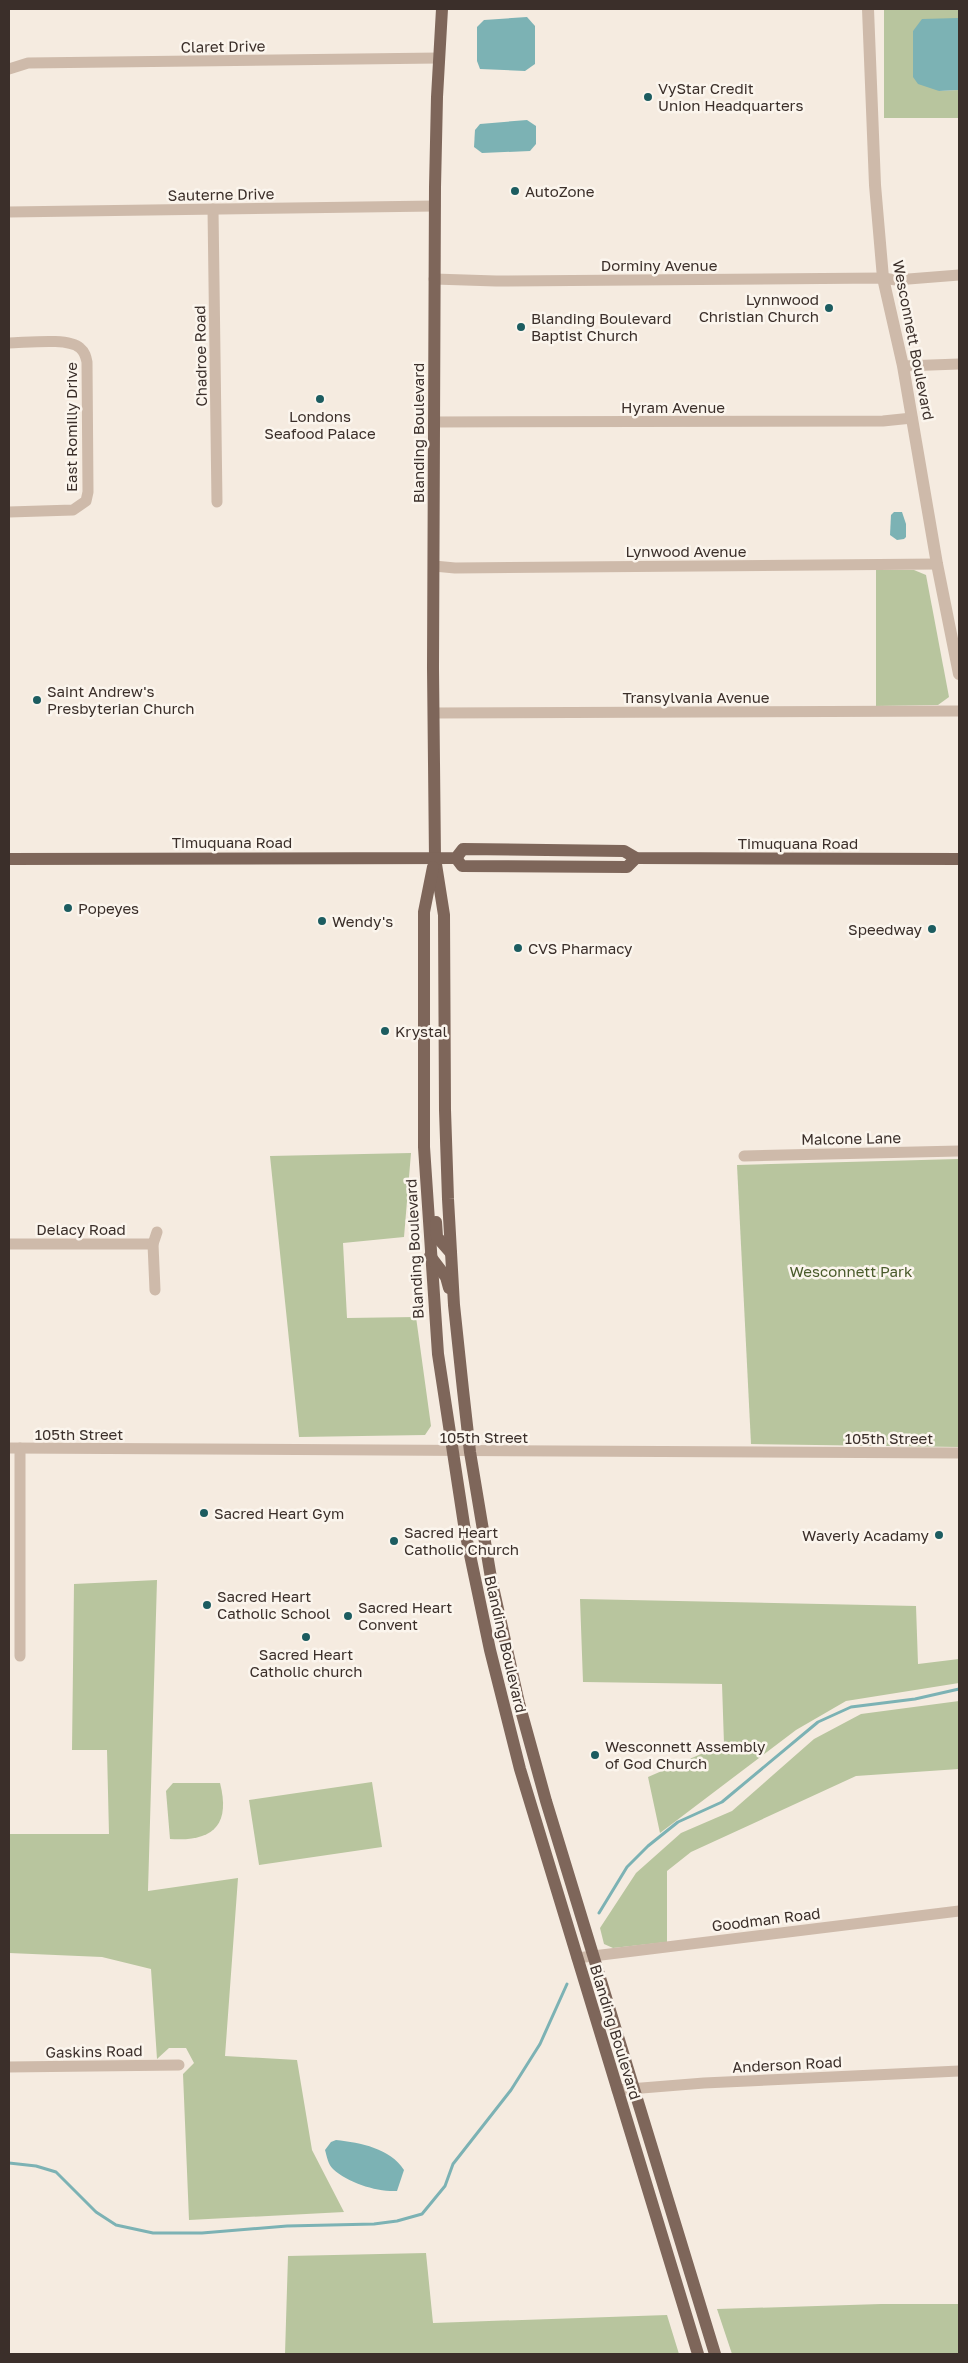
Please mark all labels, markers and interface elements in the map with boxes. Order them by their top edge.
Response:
street label: Claret Drive [180,36,266,56]
place label: VyStar Credit Union Headquarters [658,79,803,114]
marker: VyStar Credit Union Headquarters [642,91,654,103]
place label: AutoZone [525,182,595,200]
street label: Sauterne Drive [168,184,275,204]
marker: AutoZone [509,185,521,197]
street label: Dorminy Avenue [601,256,718,274]
street label: Wesconnett Boulevard [890,258,938,422]
place label: Lynnwood Christian Church [699,290,819,325]
marker: Lynnwood Christian Church [823,302,835,314]
street label: Chadroe Road [190,305,210,407]
place label: Blanding Boulevard Baptist Church [531,309,672,344]
marker: Blanding Boulevard Baptist Church [515,321,527,333]
street label: East Romilly Drive [62,362,80,492]
street label: Blanding Boulevard [409,363,427,503]
marker: Londons Seafood Palace [314,393,326,405]
street label: Hyram Avenue [621,398,725,416]
place label: Londons Seafood Palace [264,407,376,442]
street label: Lynwood Avenue [626,542,747,560]
place label: Saint Andrew's Presbyterian Church [47,682,195,717]
street label: Transylvania Avenue [622,688,770,706]
marker: Saint Andrew's Presbyterian Church [31,694,43,706]
street label: Timuquana Road [172,833,292,851]
street label: Timuquana Road [738,834,858,852]
place label: Popeyes [78,899,139,917]
marker: Popeyes [62,902,74,914]
place label: Wendy's [332,912,393,930]
marker: Wendy's [316,915,328,927]
place label: Speedway [848,920,923,938]
marker: Speedway [926,923,938,935]
place label: CVS Pharmacy [528,939,633,957]
marker: CVS Pharmacy [512,942,524,954]
place label: Krystal [395,1022,447,1040]
marker: Krystal [379,1025,391,1037]
street label: Malcone Lane [801,1128,901,1148]
street label: Blanding Boulevard [401,1178,427,1320]
street label: Delacy Road [36,1220,126,1238]
park label: Wesconnett Park [790,1262,913,1280]
street label: 105th Street [35,1425,123,1443]
street label: 105th Street [440,1428,528,1446]
street label: 105th Street [845,1429,933,1447]
place label: Sacred Heart Gym [214,1504,344,1522]
marker: Sacred Heart Gym [198,1507,210,1519]
place label: Sacred Heart Catholic Church [404,1523,519,1558]
place label: Waverly Acadamy [802,1526,930,1544]
marker: Waverly Acadamy [933,1529,945,1541]
marker: Sacred Heart Catholic Church [388,1535,400,1547]
street label: Blanding Boulevard [481,1574,531,1714]
place label: Sacred Heart Catholic School [217,1587,330,1622]
place label: Sacred Heart Convent [358,1598,452,1633]
marker: Sacred Heart Catholic School [201,1599,213,1611]
marker: Sacred Heart Convent [342,1610,354,1622]
marker: Sacred Heart Catholic church [300,1631,312,1643]
place label: Sacred Heart Catholic church [249,1645,363,1680]
place label: Wesconnett Assembly of God Church [605,1737,766,1772]
marker: Wesconnett Assembly of God Church [589,1749,601,1761]
street label: Goodman Road [711,1903,821,1935]
street label: Blanding Boulevard [587,1962,645,2102]
street label: Gaskins Road [45,2041,143,2061]
street label: Anderson Road [732,2052,842,2076]

